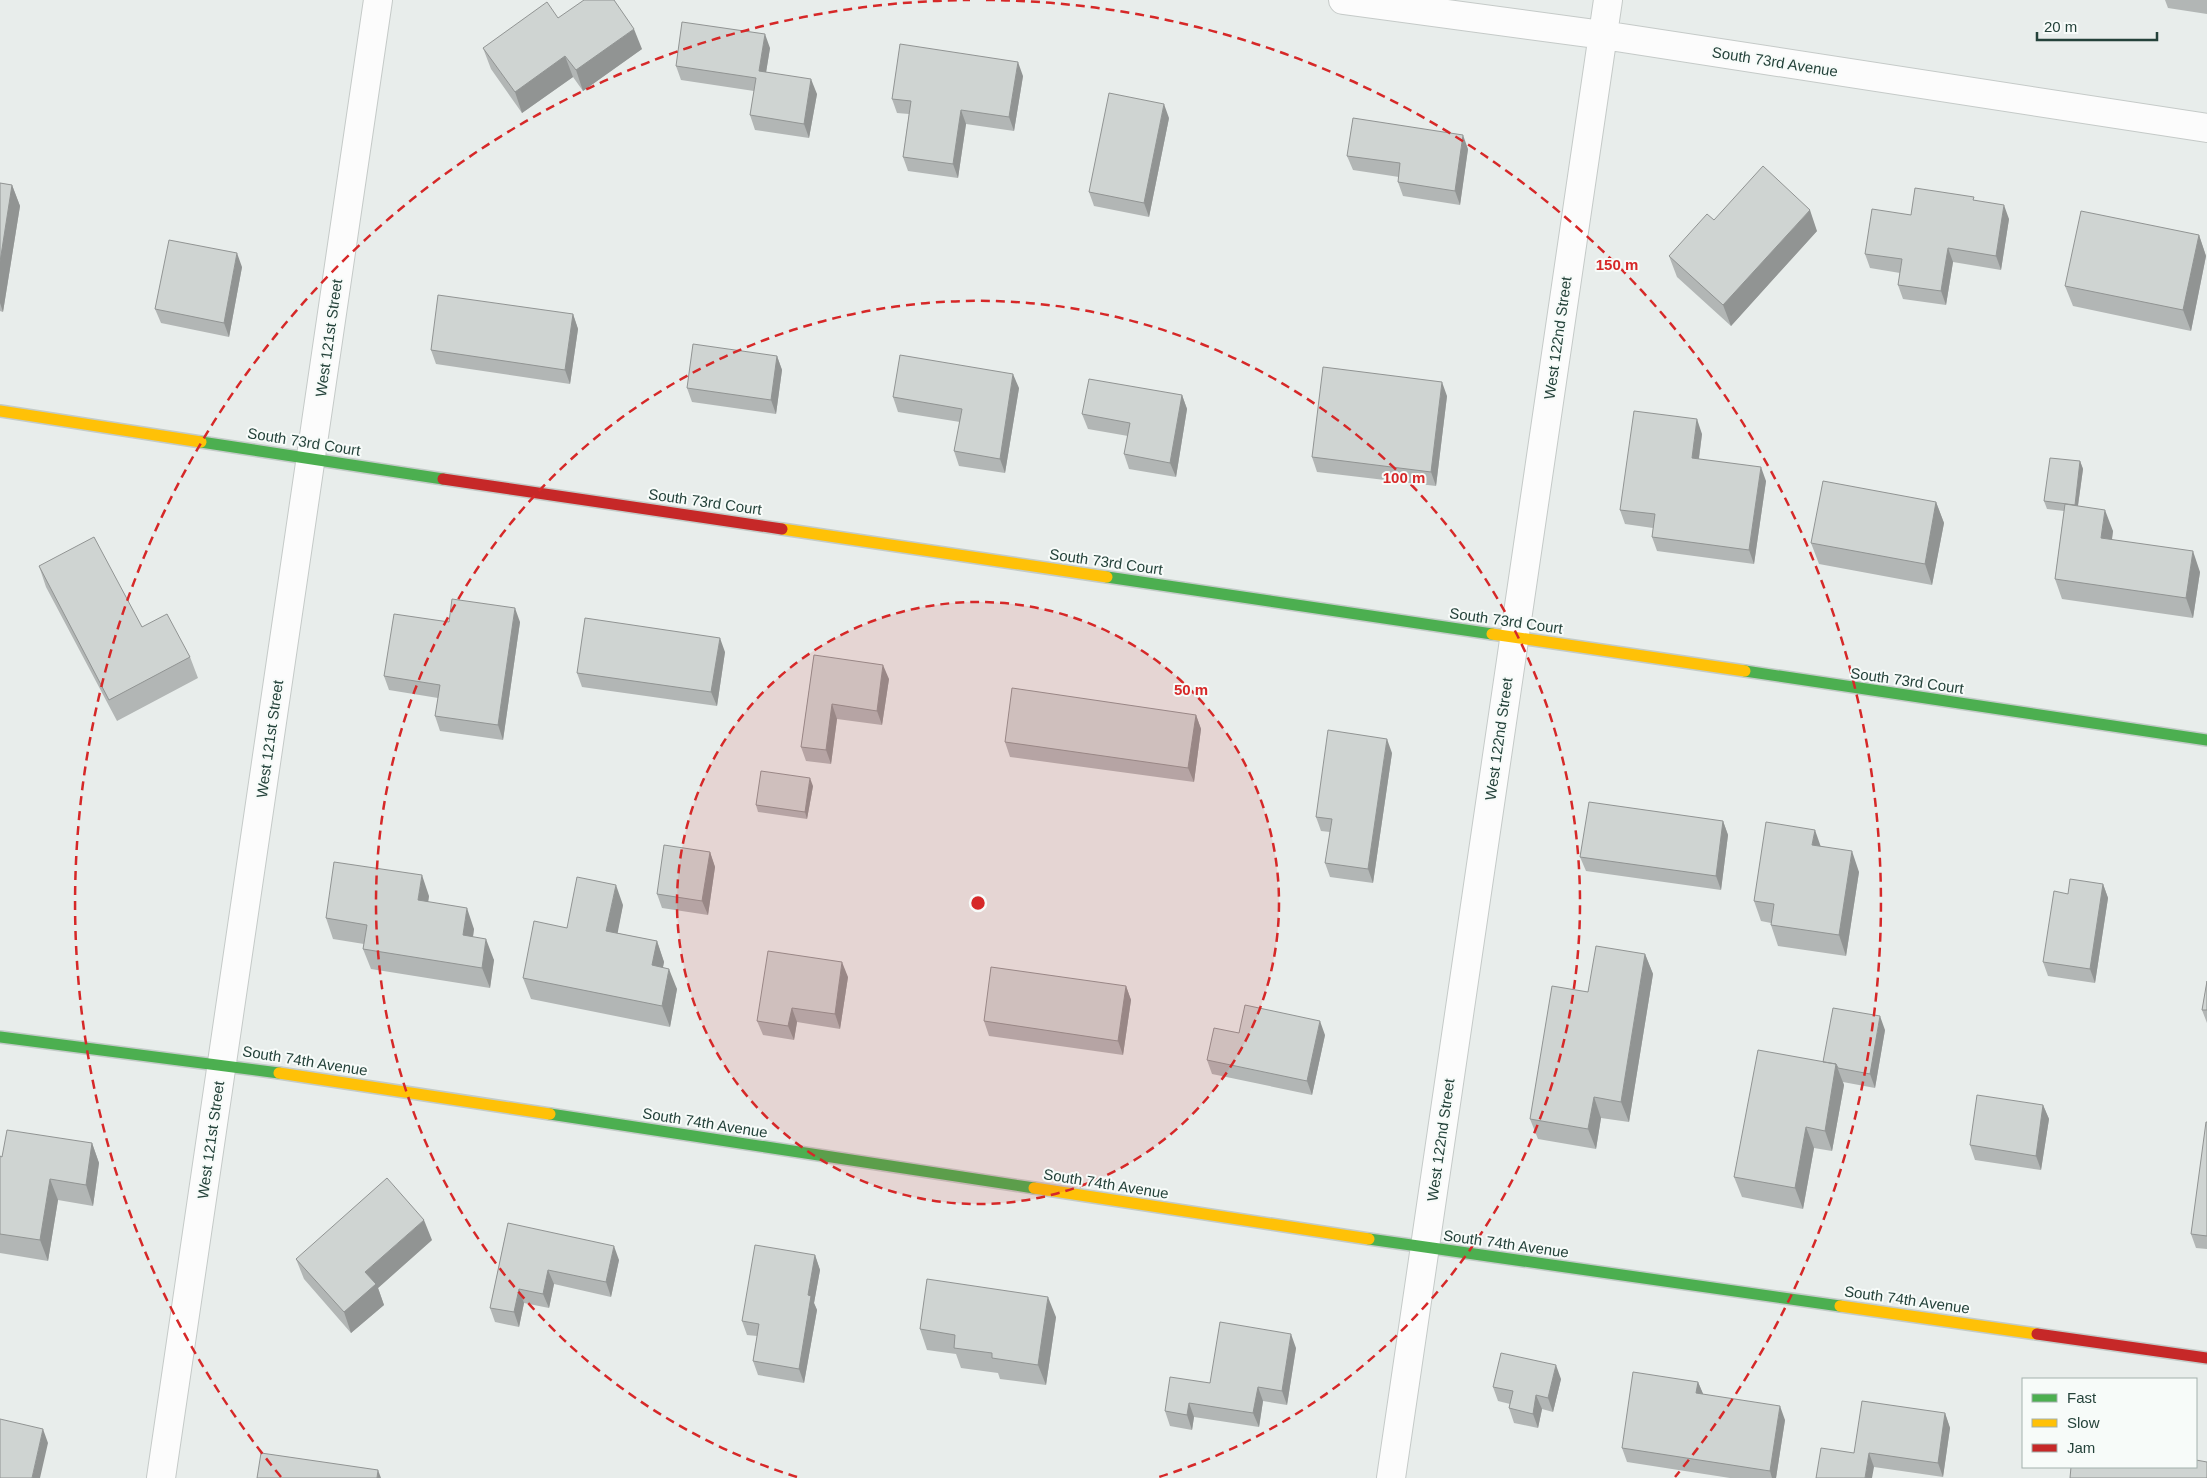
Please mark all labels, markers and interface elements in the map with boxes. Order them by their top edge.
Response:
scale bar [2037,10,2157,42]
text: 20 m [2044,18,2077,35]
street label: South 73rd Avenue [1711,43,1839,80]
text: 150 m [1596,256,1638,273]
street label: West 122nd Street [1540,275,1575,400]
street label: West 121st Street [312,277,345,398]
street label: South 73rd Court [246,424,363,459]
text: 100 m [1383,469,1425,486]
street label: South 73rd Court [647,485,764,518]
street label: South 73rd Court [1048,545,1165,578]
street label: South 73rd Court [1448,604,1565,637]
street label: South 73rd Court [1849,664,1966,697]
street label: West 122nd Street [1481,676,1516,801]
street label: West 121st Street [253,678,286,799]
text: 50 m [1174,681,1208,698]
centre of rings [969,894,987,912]
street label: South 74th Avenue [241,1042,369,1079]
street label: West 122nd Street [1423,1077,1458,1202]
street label: West 121st Street [194,1079,227,1200]
street label: South 74th Avenue [641,1104,769,1141]
street label: South 74th Avenue [1042,1165,1170,1202]
street label: South 74th Avenue [1442,1226,1570,1261]
street label: South 74th Avenue [1843,1282,1971,1317]
legend [2022,1378,2197,1468]
text: Fast [2067,1389,2097,1406]
text: Slow [2067,1414,2100,1431]
text: Jam [2067,1439,2095,1456]

